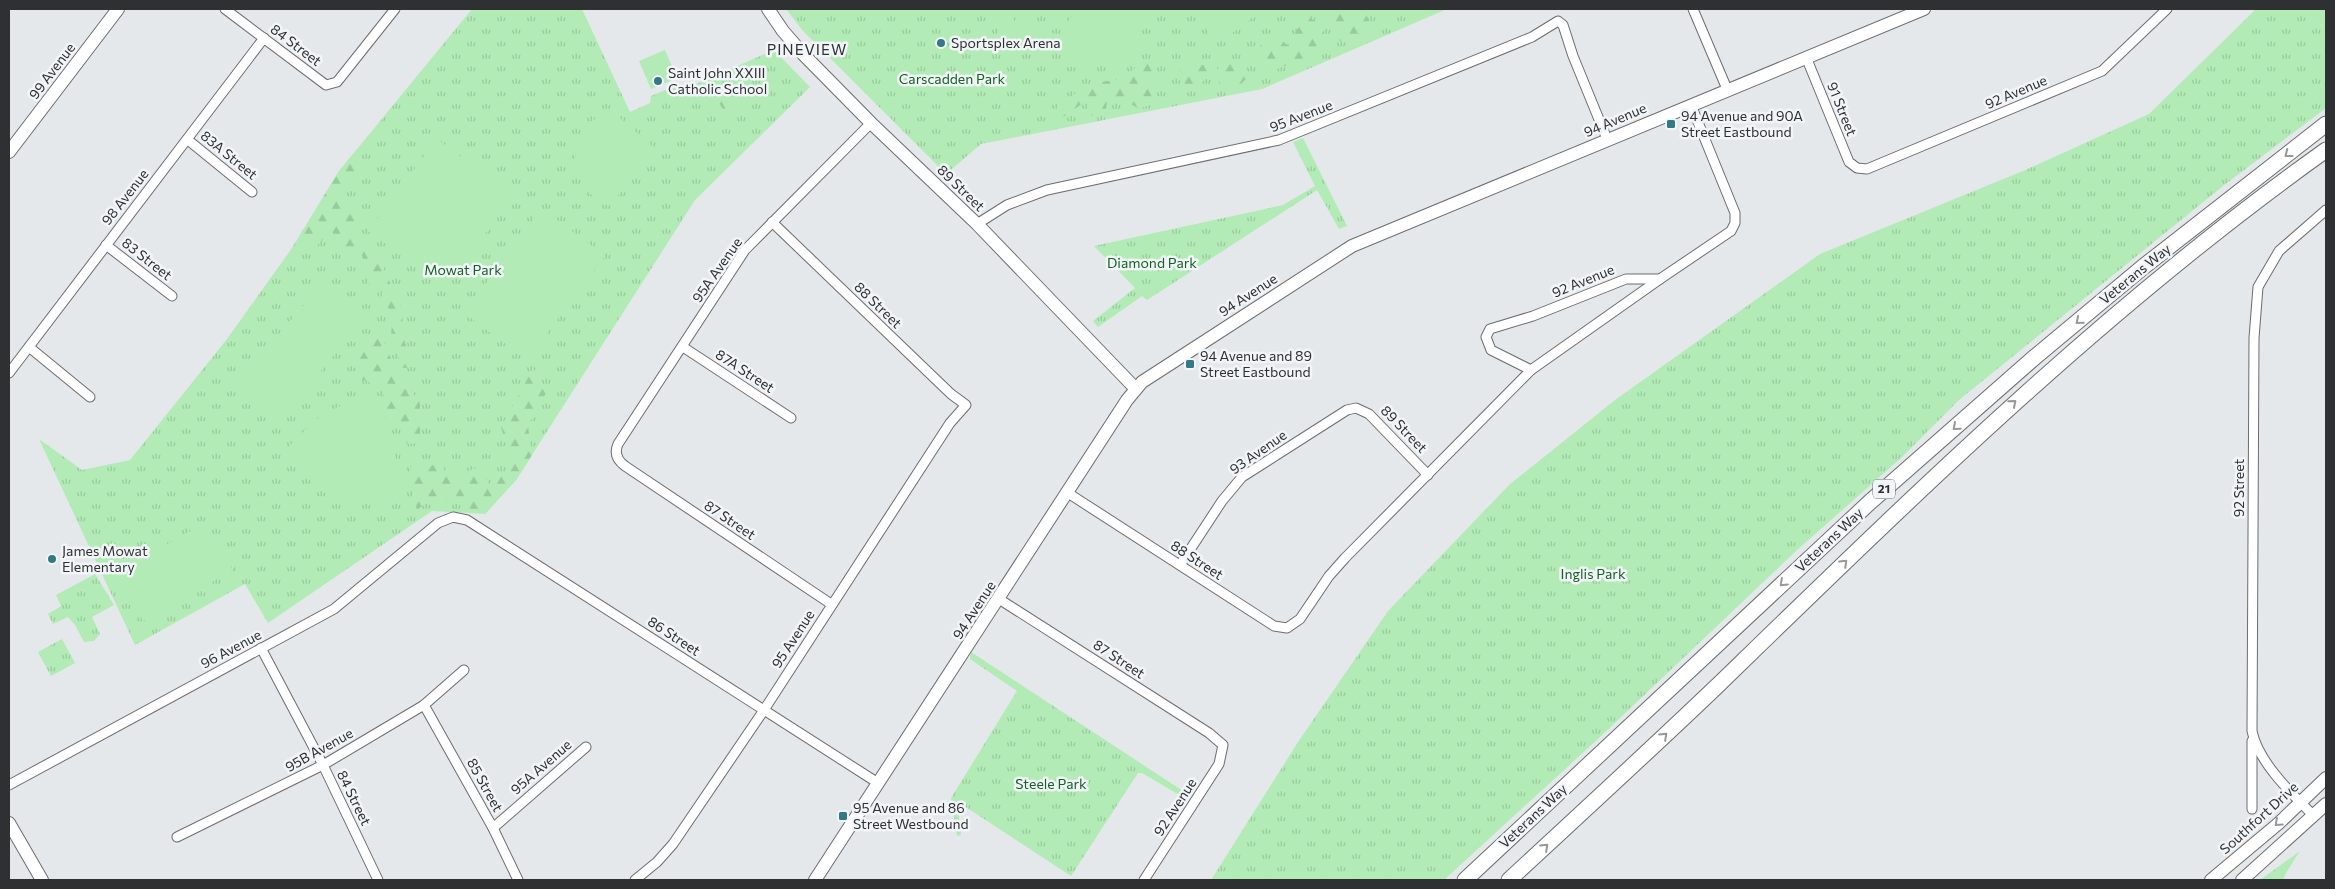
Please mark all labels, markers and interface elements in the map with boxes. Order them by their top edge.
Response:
street label: 84 Street [268,20,325,69]
place label: Sportsplex Arena [951,34,1061,51]
marker: Sportsplex Arena [935,37,947,49]
street label: 99 Avenue [25,39,78,102]
district label: PINEVIEW [767,40,847,58]
place label: Saint John XXIII Catholic School [668,64,767,97]
park label: Carscadden Park [899,70,1006,87]
street label: 92 Avenue [1982,71,2049,112]
marker: Saint John XXIII Catholic School [652,75,664,87]
street label: 91 Street [1824,79,1861,139]
street label: 95 Avenue [1267,96,1335,135]
street label: 94 Avenue [1581,99,1649,140]
place label: 94 Avenue and 90A Street Eastbound [1681,107,1803,140]
marker: 94 Avenue and 90A Street Eastbound [1665,118,1677,130]
street label: 83A Street [198,127,261,183]
one-way arrow [2285,148,2294,156]
street label: 89 Street [934,161,989,215]
street label: 98 Avenue [97,165,152,228]
street label: 83 Street [119,234,176,284]
street label: 95A Avenue [688,234,745,305]
street label: Veterans Way [2096,240,2174,308]
park label: Diamond Park [1107,254,1197,271]
street label: 92 Avenue [1549,260,1616,301]
park label: Mowat Park [424,261,502,278]
street label: 94 Avenue [1215,269,1280,320]
street label: 88 Street [851,278,906,332]
one-way arrow [2075,315,2084,324]
street label: 87A Street [713,345,778,396]
place label: 94 Avenue and 89 Street Eastbound [1200,347,1312,380]
marker: 94 Avenue and 89 Street Eastbound [1184,358,1196,370]
one-way arrow [2008,400,2017,409]
street label: 89 Street [1378,401,1431,456]
one-way arrow [1952,421,1961,430]
street label: 93 Avenue [1226,426,1290,477]
street label: 92 Street [2230,459,2247,517]
road number: 21 [1873,479,1895,498]
street label: 87 Street [701,496,759,543]
street label: Veterans Way [1791,504,1866,575]
street label: 88 Street [1168,536,1227,583]
place label: James Mowat Elementary [62,542,148,575]
marker: James Mowat Elementary [46,553,58,565]
one-way arrow [1838,560,1847,569]
park label: Inglis Park [1560,565,1626,582]
street label: 94 Avenue [948,577,999,642]
one-way arrow [1780,577,1789,586]
street label: 95 Avenue [768,606,818,671]
street label: 86 Street [645,612,704,659]
street label: 96 Avenue [197,625,264,672]
street label: 87 Street [1090,636,1148,682]
street label: 95B Avenue [282,724,356,775]
one-way arrow [1658,733,1667,742]
street label: 95A Avenue [507,736,575,798]
street label: 85 Street [464,755,507,815]
street label: 84 Street [334,767,375,828]
park label: Steele Park [1015,775,1087,792]
street label: 92 Avenue [1150,775,1200,839]
street label: Southfort Drive [2216,778,2301,857]
street label: Veterans Way [1495,780,1570,851]
place label: 95 Avenue and 86 Street Westbound [853,799,969,832]
marker: 95 Avenue and 86 Street Westbound [837,810,849,822]
one-way arrow [2275,818,2284,827]
one-way arrow [1539,844,1548,853]

